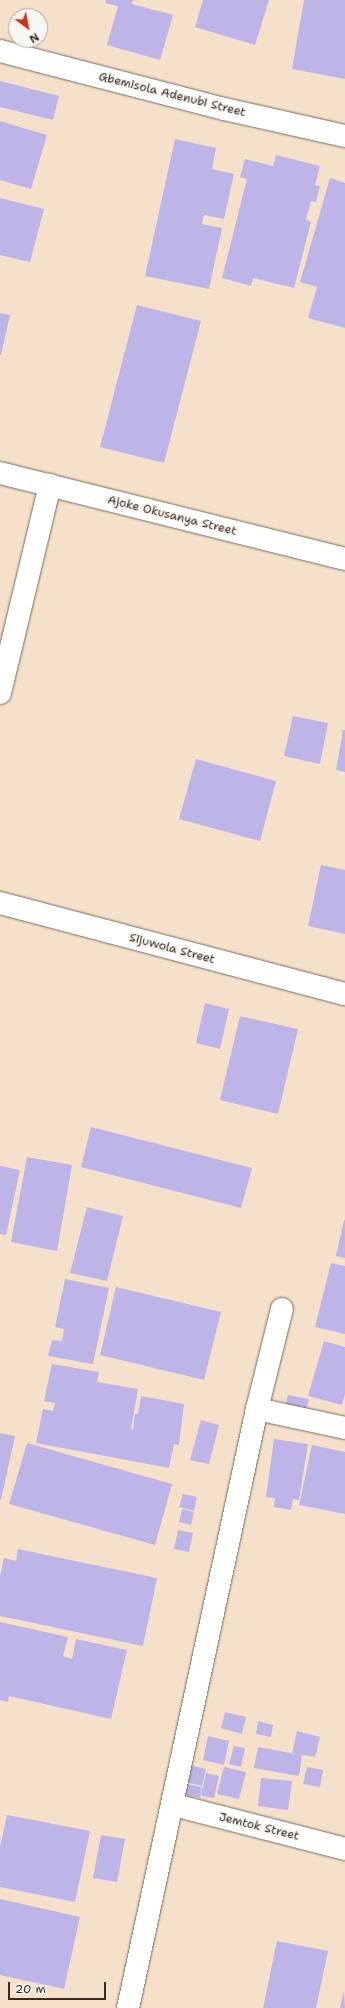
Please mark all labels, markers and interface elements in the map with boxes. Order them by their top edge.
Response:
north arrow [8,8,48,48]
text: N [26,29,42,46]
street label: Gbemisola Adenubi Street [97,70,247,120]
street label: Ajoke Okusanya Street [106,493,238,539]
street label: Sijuwola Street [128,931,216,967]
street label: Jemtok Street [217,1810,301,1844]
scale bar [10,1974,108,2000]
text: 20 m [15,1981,46,1997]

